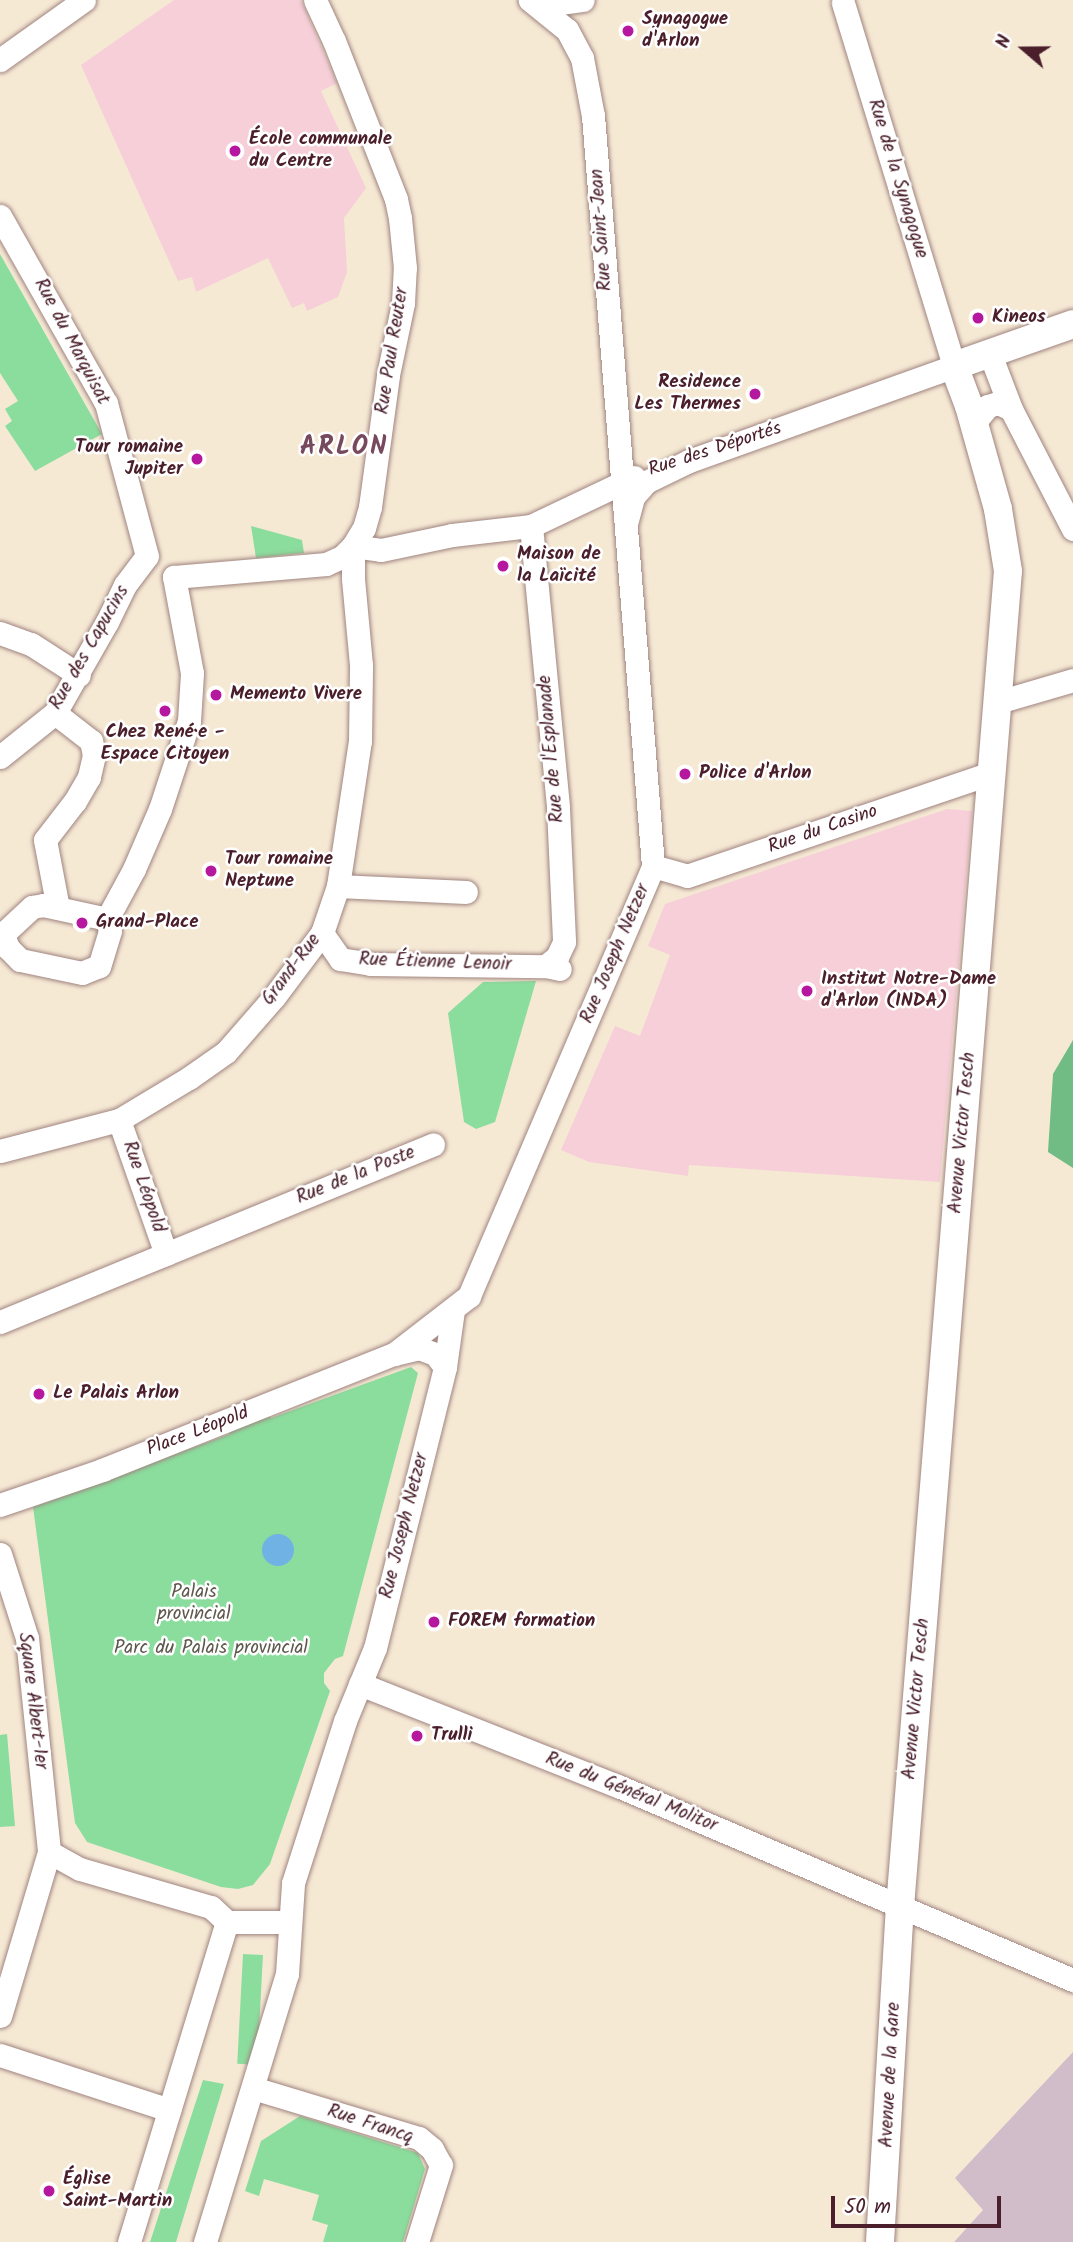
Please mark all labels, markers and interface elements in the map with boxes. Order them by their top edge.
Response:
place label: Synagogue d'Arlon [642,9,728,53]
north arrow [989,14,1059,84]
marker: Synagogue d'Arlon [620,23,636,39]
text: N [988,31,1020,53]
street label: Rue de la Synagogue [862,96,932,262]
place label: École communale du Centre [249,129,392,173]
marker: École communale du Centre [227,143,243,159]
street label: Rue Saint-Jean [586,168,618,292]
street label: Rue du Marquisat [28,275,114,409]
street label: Rue Paul Reuter [372,286,414,416]
place label: Kineos [992,307,1046,329]
marker: Kineos [970,310,986,326]
place label: Residence Les Thermes [634,372,741,416]
marker: Residence Les Thermes [747,386,763,402]
street label: Rue des Déportés [646,418,784,482]
district label: ARLON [300,432,388,464]
place label: Tour romaine Jupiter [75,437,183,481]
marker: Tour romaine Jupiter [189,451,205,467]
place label: Maison de la Laïcité [517,544,601,588]
marker: Maison de la Laïcité [495,558,511,574]
street label: Rue des Capucins [45,582,135,714]
street label: Rue de l'Esplanade [534,674,570,824]
place label: Memento Vivere [230,684,362,706]
marker: Memento Vivere [208,687,224,703]
marker: Chez René·e - Espace Citoyen [157,703,173,719]
place label: Chez René·e - Espace Citoyen [101,722,229,766]
place label: Police d'Arlon [699,763,811,785]
marker: Police d'Arlon [677,766,693,782]
street label: Rue du Casino [765,801,881,859]
place label: Tour romaine Neptune [225,849,333,893]
marker: Tour romaine Neptune [203,863,219,879]
street label: Rue Joseph Netzer [576,881,656,1027]
place label: Grand-Place [96,912,199,934]
marker: Grand-Place [74,915,90,931]
street label: Grand-Rue [258,930,326,1010]
street label: Rue Étienne Lenoir [358,949,512,977]
place label: Institut Notre-Dame d'Arlon (INDA) [821,969,996,1013]
marker: Institut Notre-Dame d'Arlon (INDA) [799,983,815,999]
street label: Avenue Victor Tesch [945,1051,981,1215]
street label: Rue Léopold [117,1138,169,1236]
street label: Rue de la Poste [293,1142,419,1210]
place label: Le Palais Arlon [53,1383,179,1405]
marker: Le Palais Arlon [31,1386,47,1402]
street label: Place Léopold [144,1402,252,1462]
street label: Rue Joseph Netzer [376,1451,434,1601]
park label: Palais provincial [157,1582,231,1626]
place label: FOREM formation [448,1611,595,1633]
marker: FOREM formation [426,1614,442,1630]
street label: Avenue Victor Tesch [899,1617,935,1781]
street label: Square Albert-1er [12,1631,52,1771]
park label: Parc du Palais provincial [114,1638,308,1660]
place label: Trulli [431,1725,472,1747]
marker: Trulli [409,1728,425,1744]
street label: Rue du Général Molitor [542,1748,720,1838]
street label: Avenue de la Gare [876,2002,906,2148]
street label: Rue Francq [324,2100,416,2150]
place label: Église Saint-Martin [63,2169,172,2213]
scale bar [835,2182,1005,2226]
marker: Église Saint-Martin [41,2183,57,2199]
text: 50 m [844,2191,891,2224]

